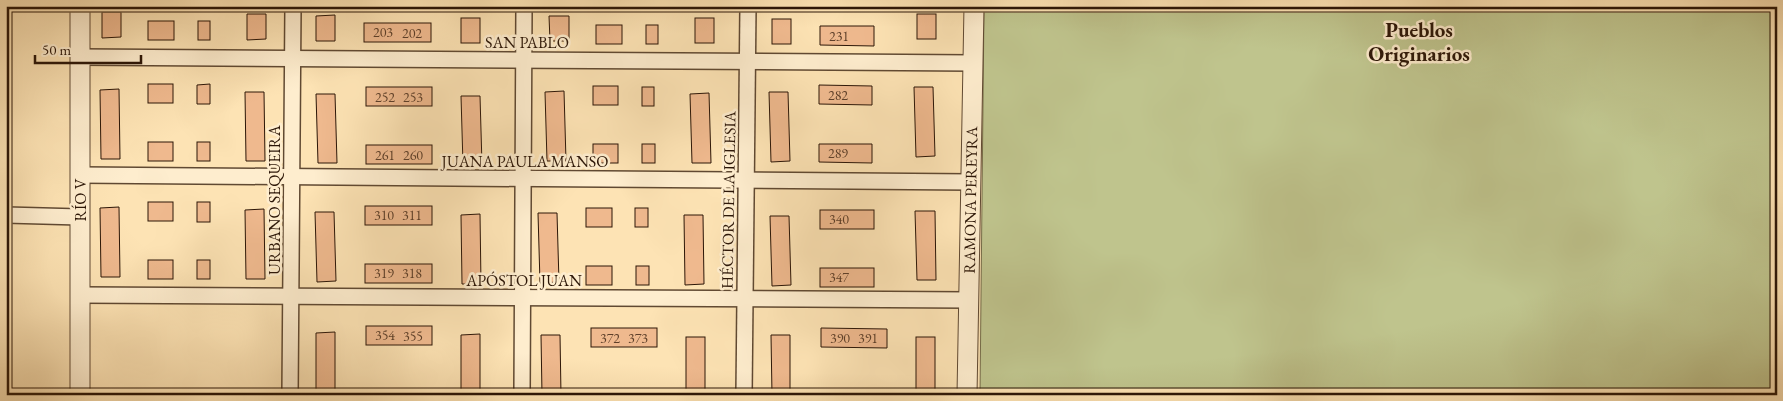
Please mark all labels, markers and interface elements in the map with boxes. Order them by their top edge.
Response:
district label: Pueblos Originarios [1368,16,1470,67]
house number: 203 [373,23,393,41]
house number: 202 [402,24,422,42]
house number: 231 [829,27,849,45]
scale bar [35,32,141,64]
street label: SAN PABLO [485,32,569,53]
text: 50 m [42,40,71,59]
house number: 282 [828,86,848,104]
house number: 252 [375,88,395,106]
house number: 253 [403,88,423,106]
street label: HÉCTOR DE LA IGLESIA [716,110,741,289]
street label: URBANO SEQUEIRA [264,124,285,275]
street label: RAMONA PEREYRA [959,125,982,274]
house number: 289 [828,144,848,162]
house number: 261 [375,146,395,164]
house number: 260 [403,146,423,164]
street label: JUANA PAULA MANSO [440,151,608,172]
street label: RÍO V [70,178,91,222]
house number: 310 [374,206,394,224]
house number: 311 [402,206,422,224]
house number: 340 [829,210,849,228]
house number: 319 [374,264,394,282]
house number: 318 [402,264,422,282]
house number: 347 [829,268,849,286]
street label: APÓSTOL JUAN [465,270,582,291]
house number: 354 [375,326,395,344]
house number: 355 [403,327,423,345]
house number: 372 [600,329,620,347]
house number: 373 [628,329,648,347]
house number: 390 [830,329,850,347]
house number: 391 [858,329,878,347]

